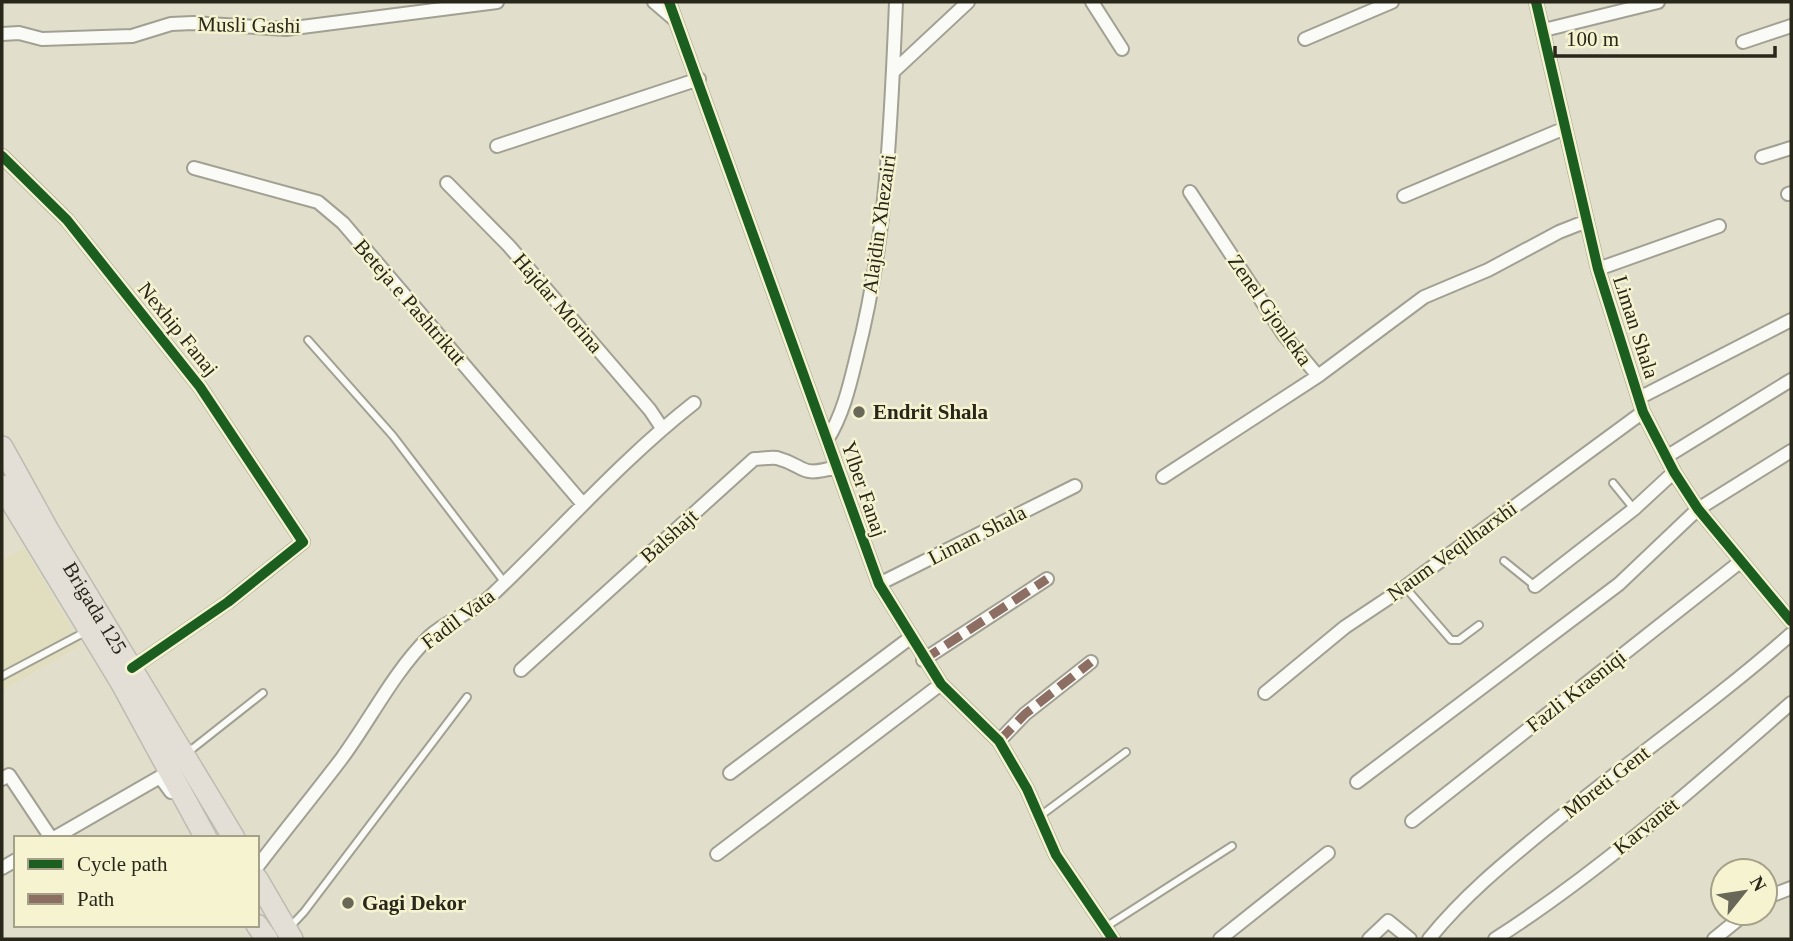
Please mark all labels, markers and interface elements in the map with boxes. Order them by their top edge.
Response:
street label: Musli Gashi [197,12,301,38]
scale bar [1555,14,1776,58]
text: 100 m [1566,27,1619,51]
street label: Alajdin Xhezairi [857,153,901,295]
street label: Beteja e Pashtrikut [349,234,471,370]
street label: Hajdar Morina [508,248,608,358]
street label: Zenel Gjonleka [1223,250,1318,371]
street label: Liman Shala [1608,273,1664,382]
street label: Nexhip Fanaj [133,277,223,381]
place label: Endrit Shala [873,400,988,424]
marker: Endrit Shala [851,404,867,420]
street label: Ylber Fanaj [836,438,892,540]
street label: Naum Veqilharxhi [1383,496,1522,606]
street label: Liman Shala [924,500,1031,570]
street label: Balshajt [635,504,703,568]
street label: Brigada 125 [58,558,132,658]
street label: Fadil Vata [417,583,500,654]
street label: Fazli Krasniqi [1522,645,1631,737]
street label: Mbreti Gent [1558,741,1654,823]
street label: Karvanët [1609,792,1684,860]
legend [14,836,259,927]
text: Cycle path [77,852,168,876]
north arrow [1709,857,1779,927]
text: N [1746,873,1771,895]
text: Path [77,887,115,911]
place label: Gagi Dekor [362,891,466,915]
marker: Gagi Dekor [340,895,356,911]

